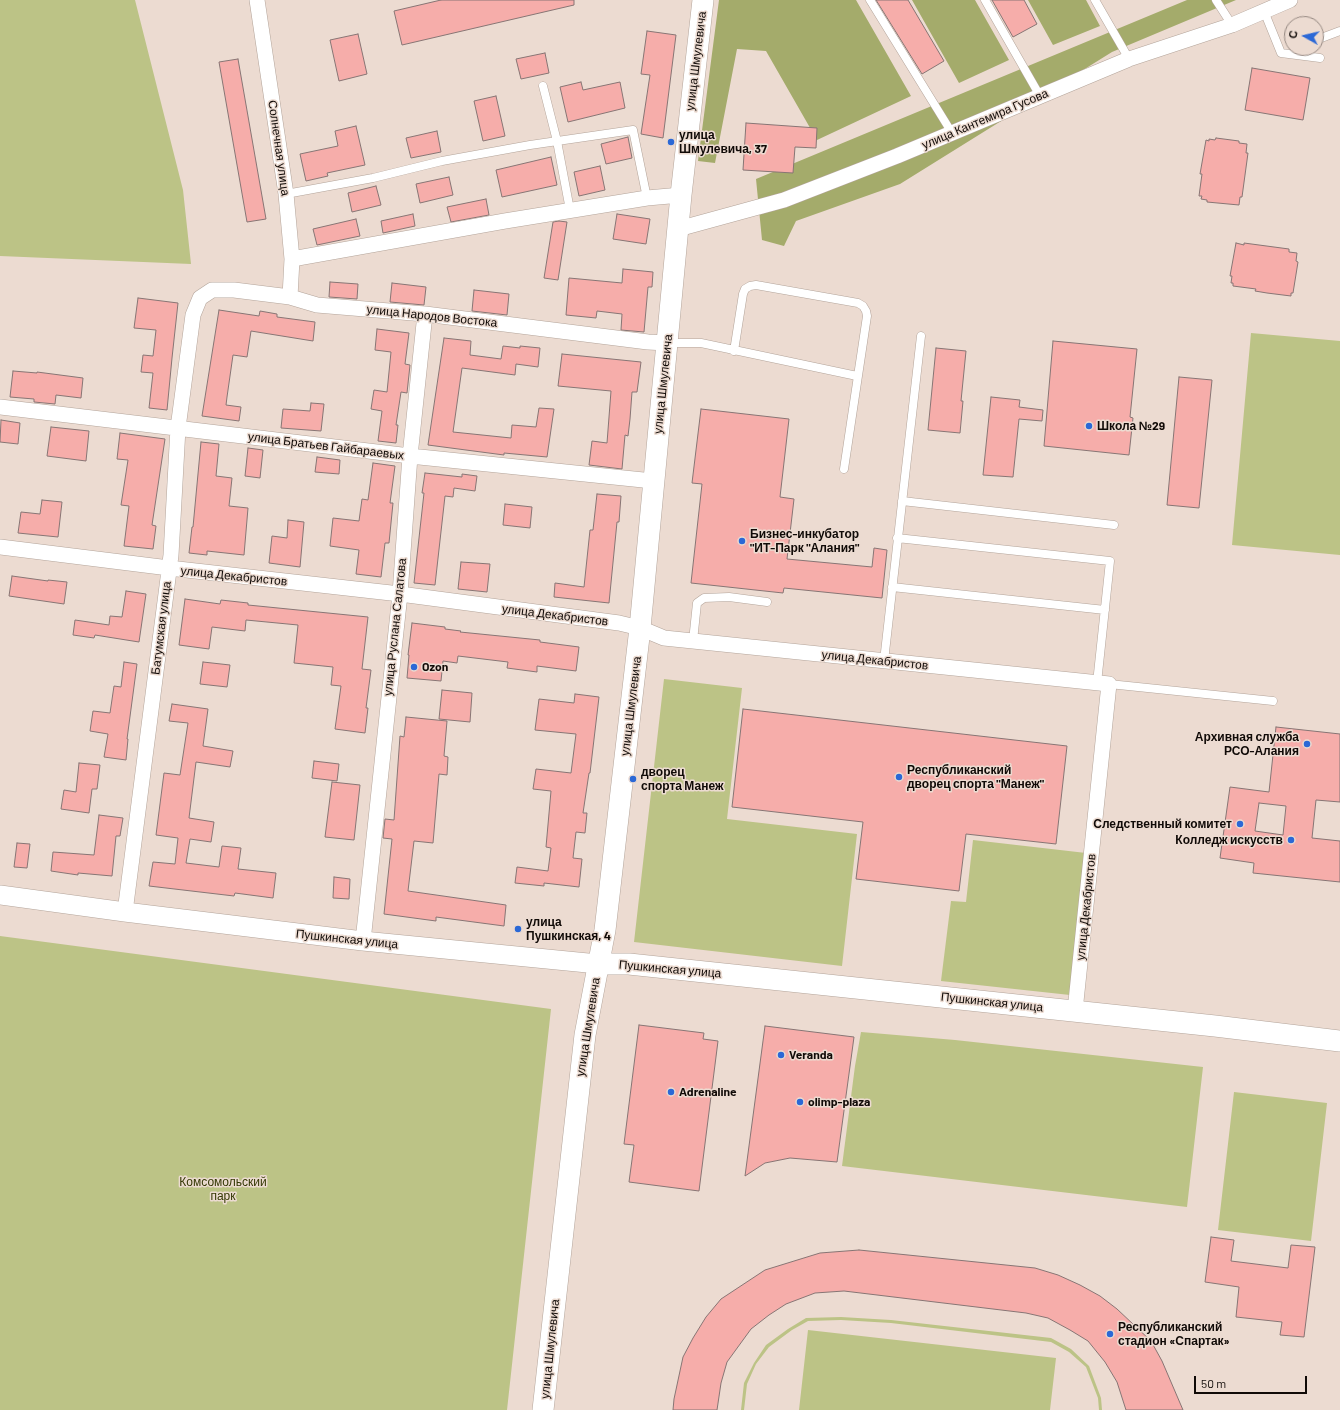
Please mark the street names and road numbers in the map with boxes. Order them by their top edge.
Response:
street label: улица Шмулевича [683,10,709,112]
street label: улица Кантемира Гусова [920,86,1050,152]
street label: Солнечная улица [265,99,293,197]
street label: улица Народов Востока [366,302,498,330]
street label: улица Шмулевича [651,333,675,435]
street label: улица Братьев Гайбараевых [247,429,405,463]
street label: улица Руслана Салатова [381,557,409,697]
street label: улица Декабристов [180,563,288,589]
street label: Батумская улица [148,580,174,676]
street label: улица Декабристов [501,601,609,629]
street label: улица Декабристов [821,647,929,673]
street label: улица Шмулевича [618,655,644,757]
street label: улица Декабристов [1073,853,1099,961]
street label: Пушкинская улица [295,926,399,952]
street label: Пушкинская улица [618,957,722,981]
street label: улица Шмулевича [573,976,603,1078]
street label: Пушкинская улица [940,989,1044,1015]
street label: улица Шмулевича [538,1298,562,1400]

